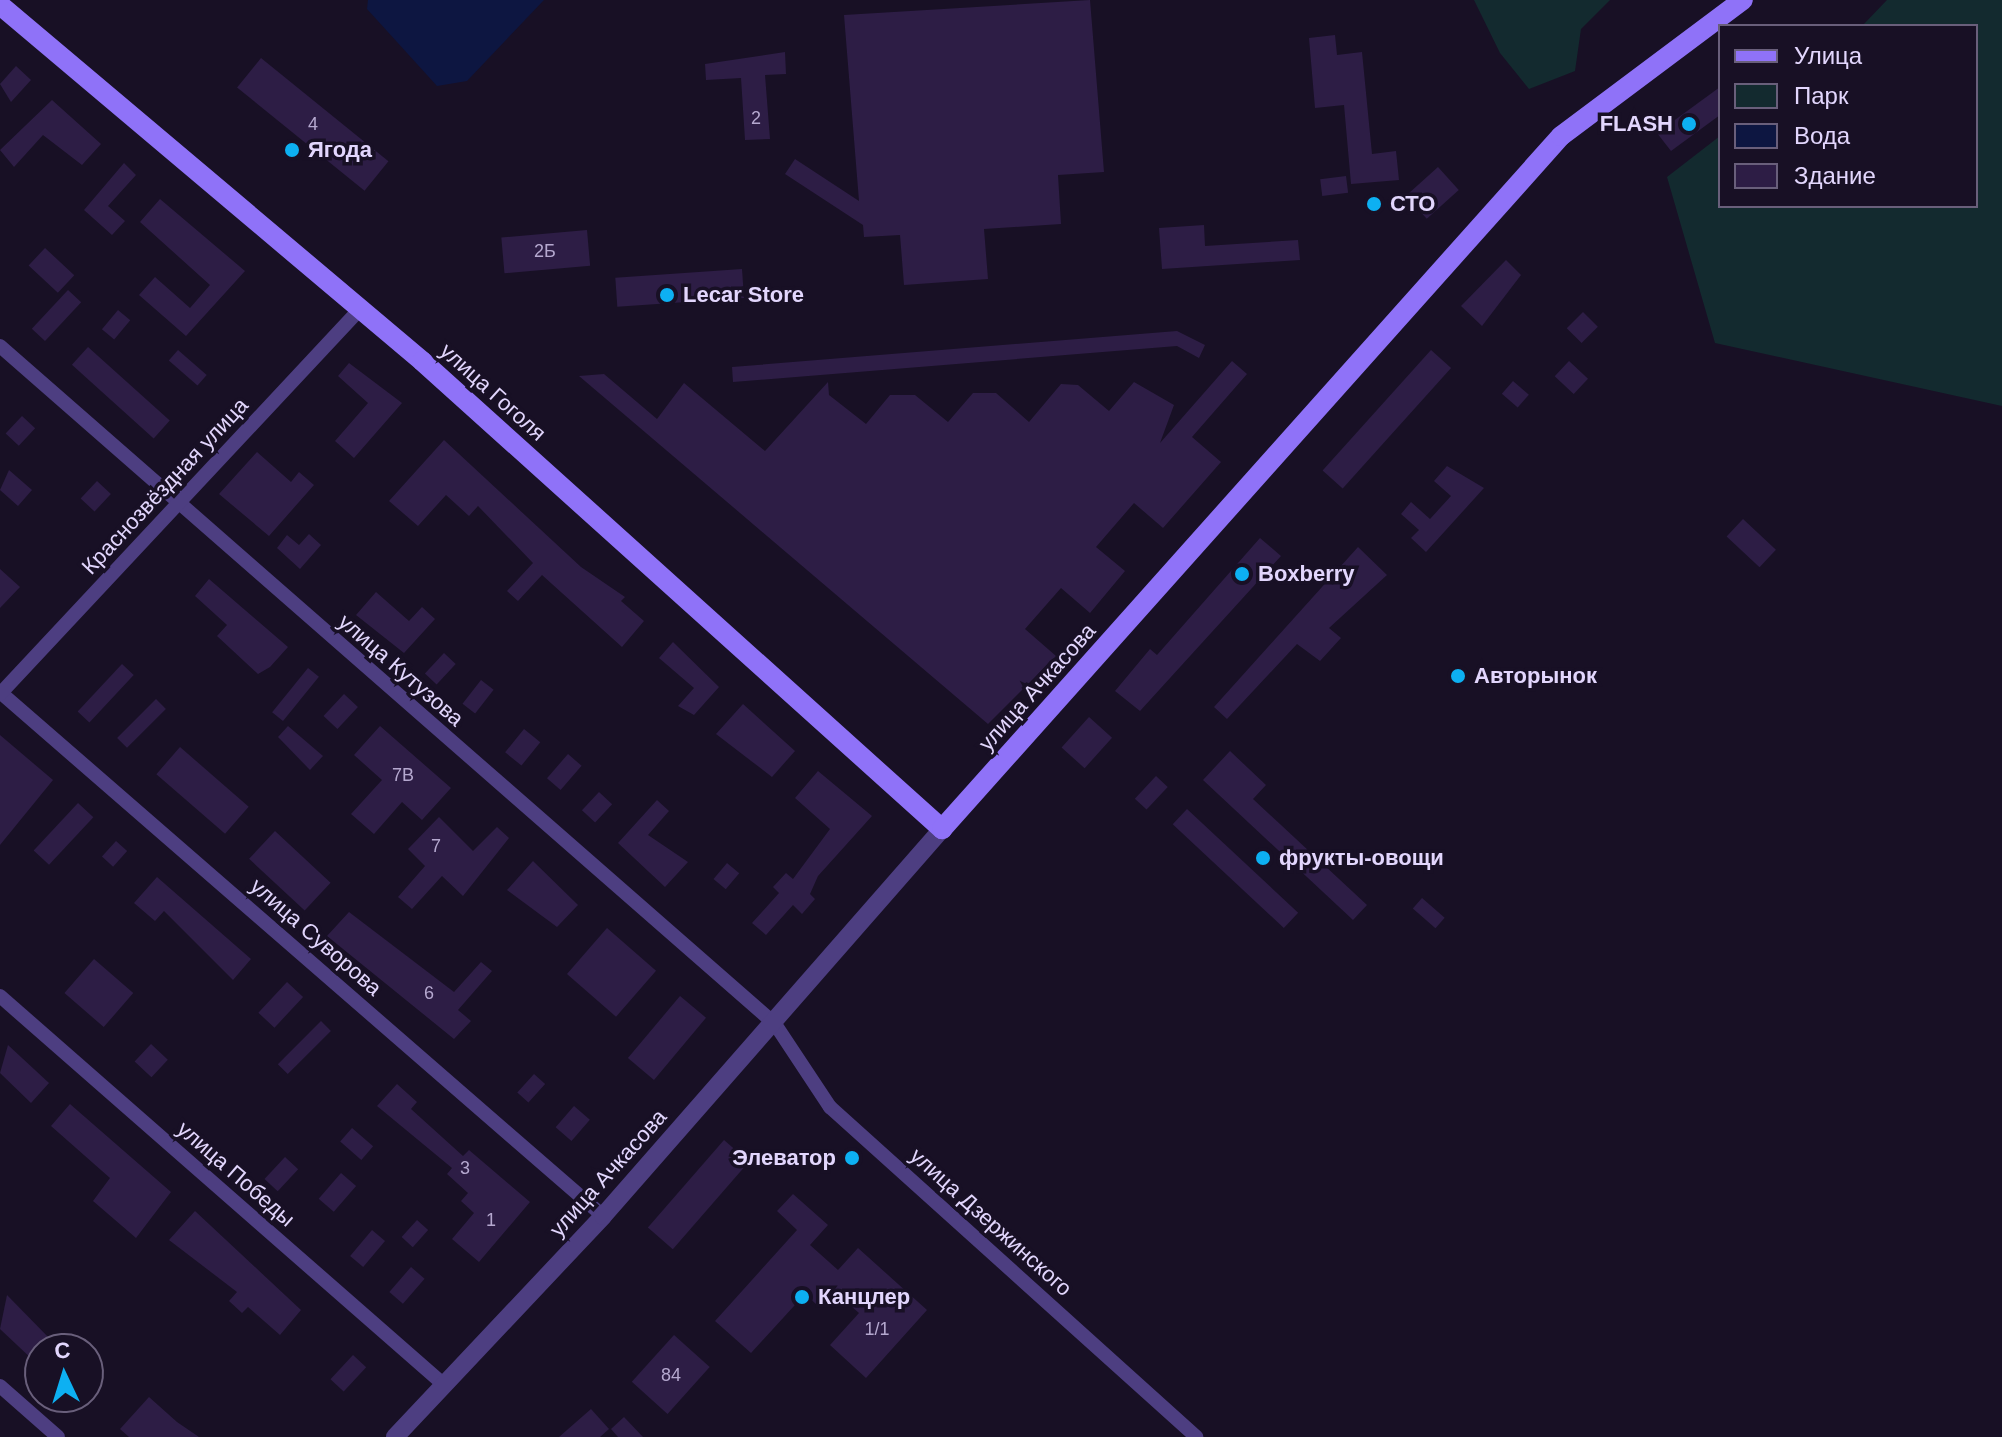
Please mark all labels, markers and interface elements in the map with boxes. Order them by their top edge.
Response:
legend [1718,24,1978,208]
text: Улица [1794,42,1862,69]
text: Парк [1794,82,1848,109]
house number: 2 [751,107,761,129]
place label: FLASH [1600,111,1673,137]
house number: 4 [308,113,318,135]
marker: FLASH [1680,115,1698,133]
text: Вода [1794,122,1850,149]
place label: Ягода [308,137,372,163]
marker: Ягода [283,141,301,159]
text: Здание [1794,162,1876,189]
place label: СТО [1390,191,1435,217]
marker: СТО [1365,195,1383,213]
house number: 2Б [534,240,556,262]
place label: Lecar Store [683,282,804,308]
marker: Lecar Store [658,286,676,304]
street label: улица Гоголя [435,338,551,446]
street label: Краснозвёздная улица [76,392,254,580]
place label: Boxberry [1258,561,1355,587]
marker: Boxberry [1233,565,1251,583]
street label: улица Кутузова [333,608,469,732]
street label: улица Ачкасова [973,618,1101,756]
place label: Авторынок [1474,663,1597,689]
marker: Авторынок [1449,667,1467,685]
house number: 7В [392,764,414,786]
house number: 7 [431,835,441,857]
place label: фрукты-овощи [1279,845,1444,871]
marker: фрукты-овощи [1254,849,1272,867]
street label: улица Суворова [245,873,387,1001]
house number: 6 [424,982,434,1004]
street label: улица Ачкасова [544,1104,672,1242]
street label: улица Победы [172,1116,300,1232]
street label: улица Дзержинского [905,1142,1077,1302]
place label: Элеватор [732,1145,836,1171]
marker: Элеватор [843,1149,861,1167]
house number: 3 [460,1157,470,1179]
house number: 1 [486,1209,496,1231]
place label: Канцлер [818,1284,910,1310]
marker: Канцлер [793,1288,811,1306]
house number: 1/1 [864,1318,890,1340]
north arrow [24,1333,104,1413]
text: С [54,1338,71,1364]
house number: 84 [661,1364,681,1386]

